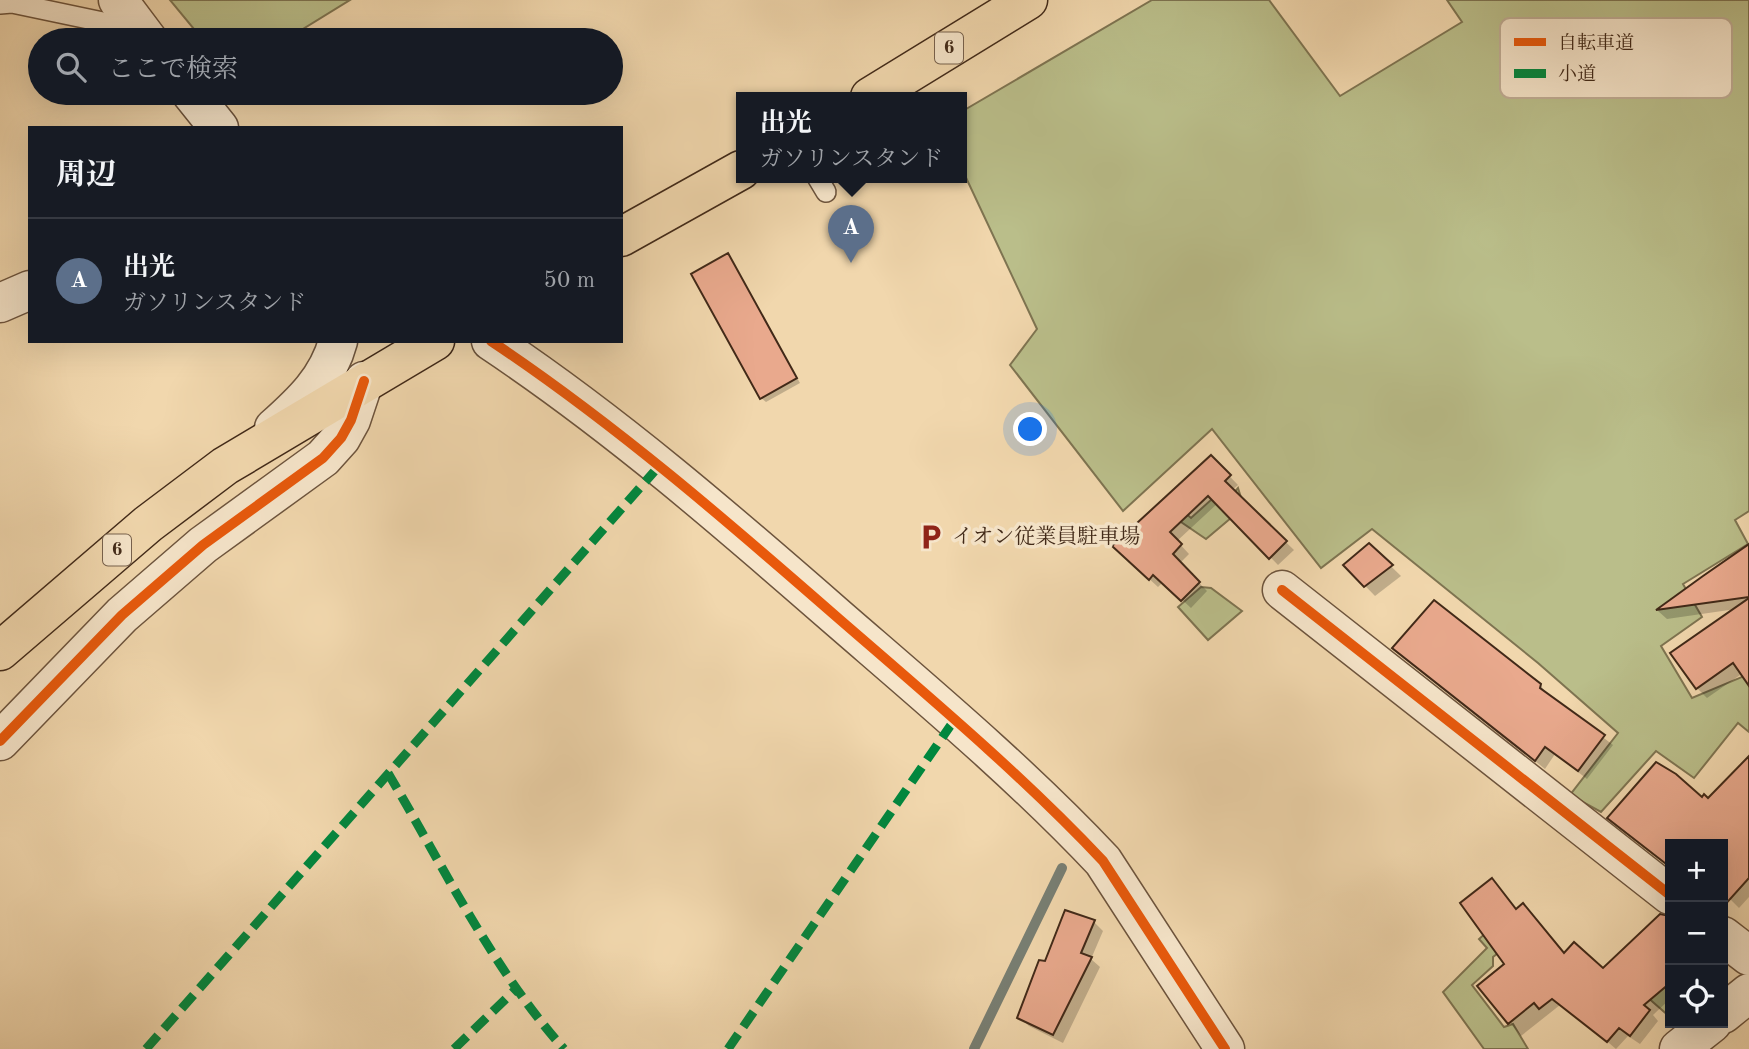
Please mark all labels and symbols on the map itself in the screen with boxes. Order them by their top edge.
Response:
legend [1500,18,1732,98]
road number: 6 [935,32,963,64]
text: 自転車道 [1558,32,1634,54]
text: 小道 [1558,64,1596,85]
pin: A [828,205,874,263]
your location [1013,412,1047,446]
parking icon: イオン従業員駐車場 [916,522,946,552]
place label: イオン従業員駐車場 [952,525,1140,548]
road number: 6 [103,534,131,566]

